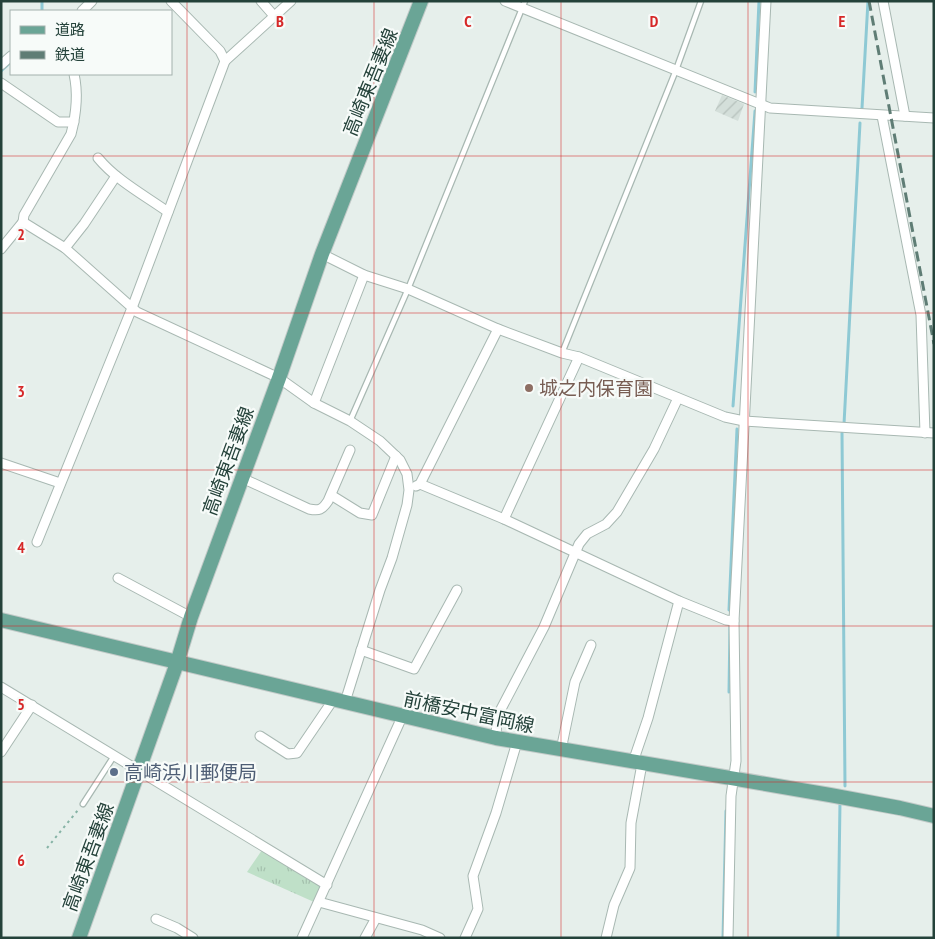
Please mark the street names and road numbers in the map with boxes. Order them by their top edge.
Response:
street label: 高崎東吾妻線 [338,25,402,139]
street label: 高崎東吾妻線 [197,403,259,519]
street label: 前橋安中富岡線 [401,686,537,738]
street label: 高崎東吾妻線 [57,799,119,915]

